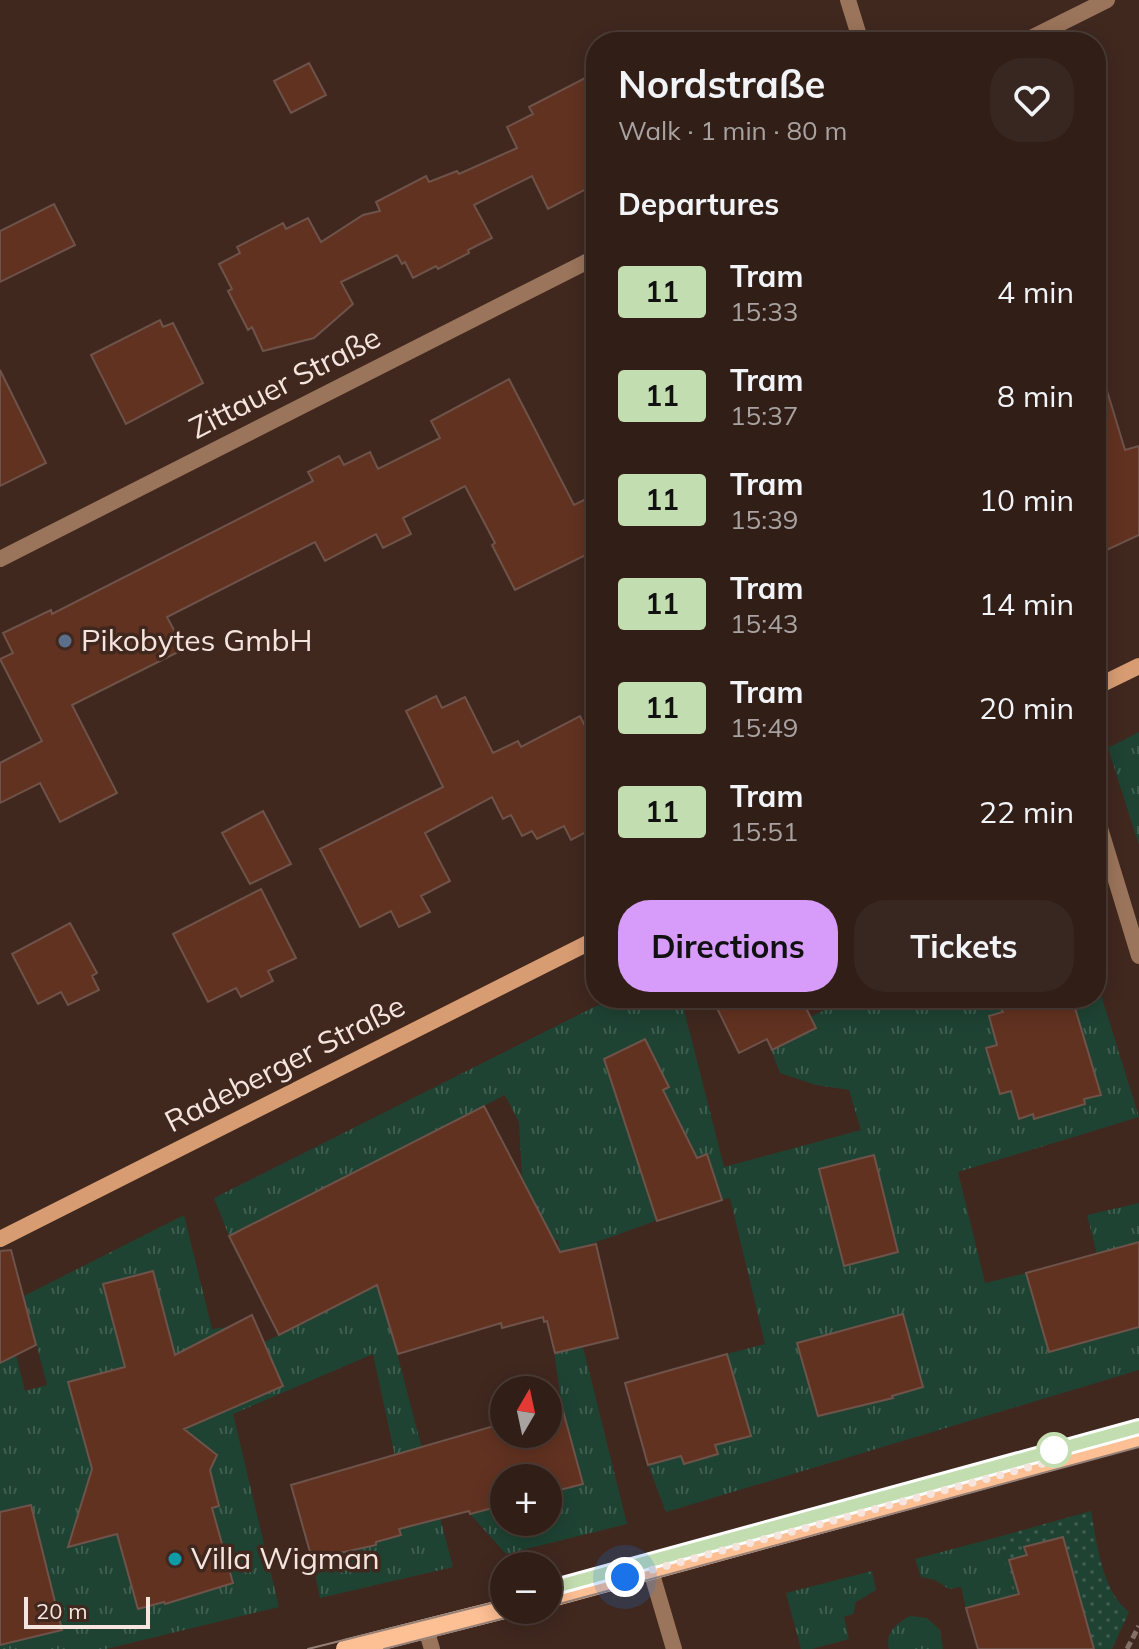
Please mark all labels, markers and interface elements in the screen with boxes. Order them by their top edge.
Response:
button: heart [990,58,1074,142]
text: Nordstraße [618,60,825,108]
text: Walk · 1 min · 80 m [618,114,847,147]
text: Departures [618,185,779,223]
text: Tram [730,257,803,295]
text: 4 min [997,273,1074,311]
text: 11 [645,274,679,309]
text: 15:33 [730,295,798,328]
street label: Zittauer Straße [183,318,386,447]
text: Tram [730,361,803,399]
text: 8 min [997,377,1074,415]
text: 11 [645,378,679,413]
text: 15:37 [730,399,798,432]
text: Tram [730,465,803,503]
text: 10 min [979,481,1074,519]
text: 11 [645,482,679,517]
text: 15:39 [730,503,798,536]
text: Tram [730,569,803,607]
text: 14 min [979,585,1074,623]
text: 11 [645,586,679,621]
text: 15:43 [730,607,798,640]
place label: Pikobytes GmbH [81,621,312,659]
marker: Pikobytes GmbH [56,632,74,650]
text: Tram [730,673,803,711]
text: 20 min [979,689,1074,727]
text: 11 [645,690,679,725]
text: 15:49 [730,711,798,744]
text: Tram [730,777,803,815]
text: 22 min [979,793,1074,831]
text: 11 [645,794,679,829]
text: 15:51 [730,815,798,848]
button: Directions [618,900,838,992]
button: Tickets [854,900,1074,992]
street label: Radeberger Straße [158,986,411,1140]
north arrow [490,1376,562,1448]
map controls [490,1376,562,1624]
unlabelled marker [1037,1433,1071,1467]
button: + [490,1464,562,1536]
place label: Villa Wigman [191,1539,380,1577]
marker: Villa Wigman [166,1550,184,1568]
button: − [490,1552,562,1624]
your location [605,1557,645,1597]
scale bar [24,1593,150,1629]
text: 20 m [36,1597,87,1625]

